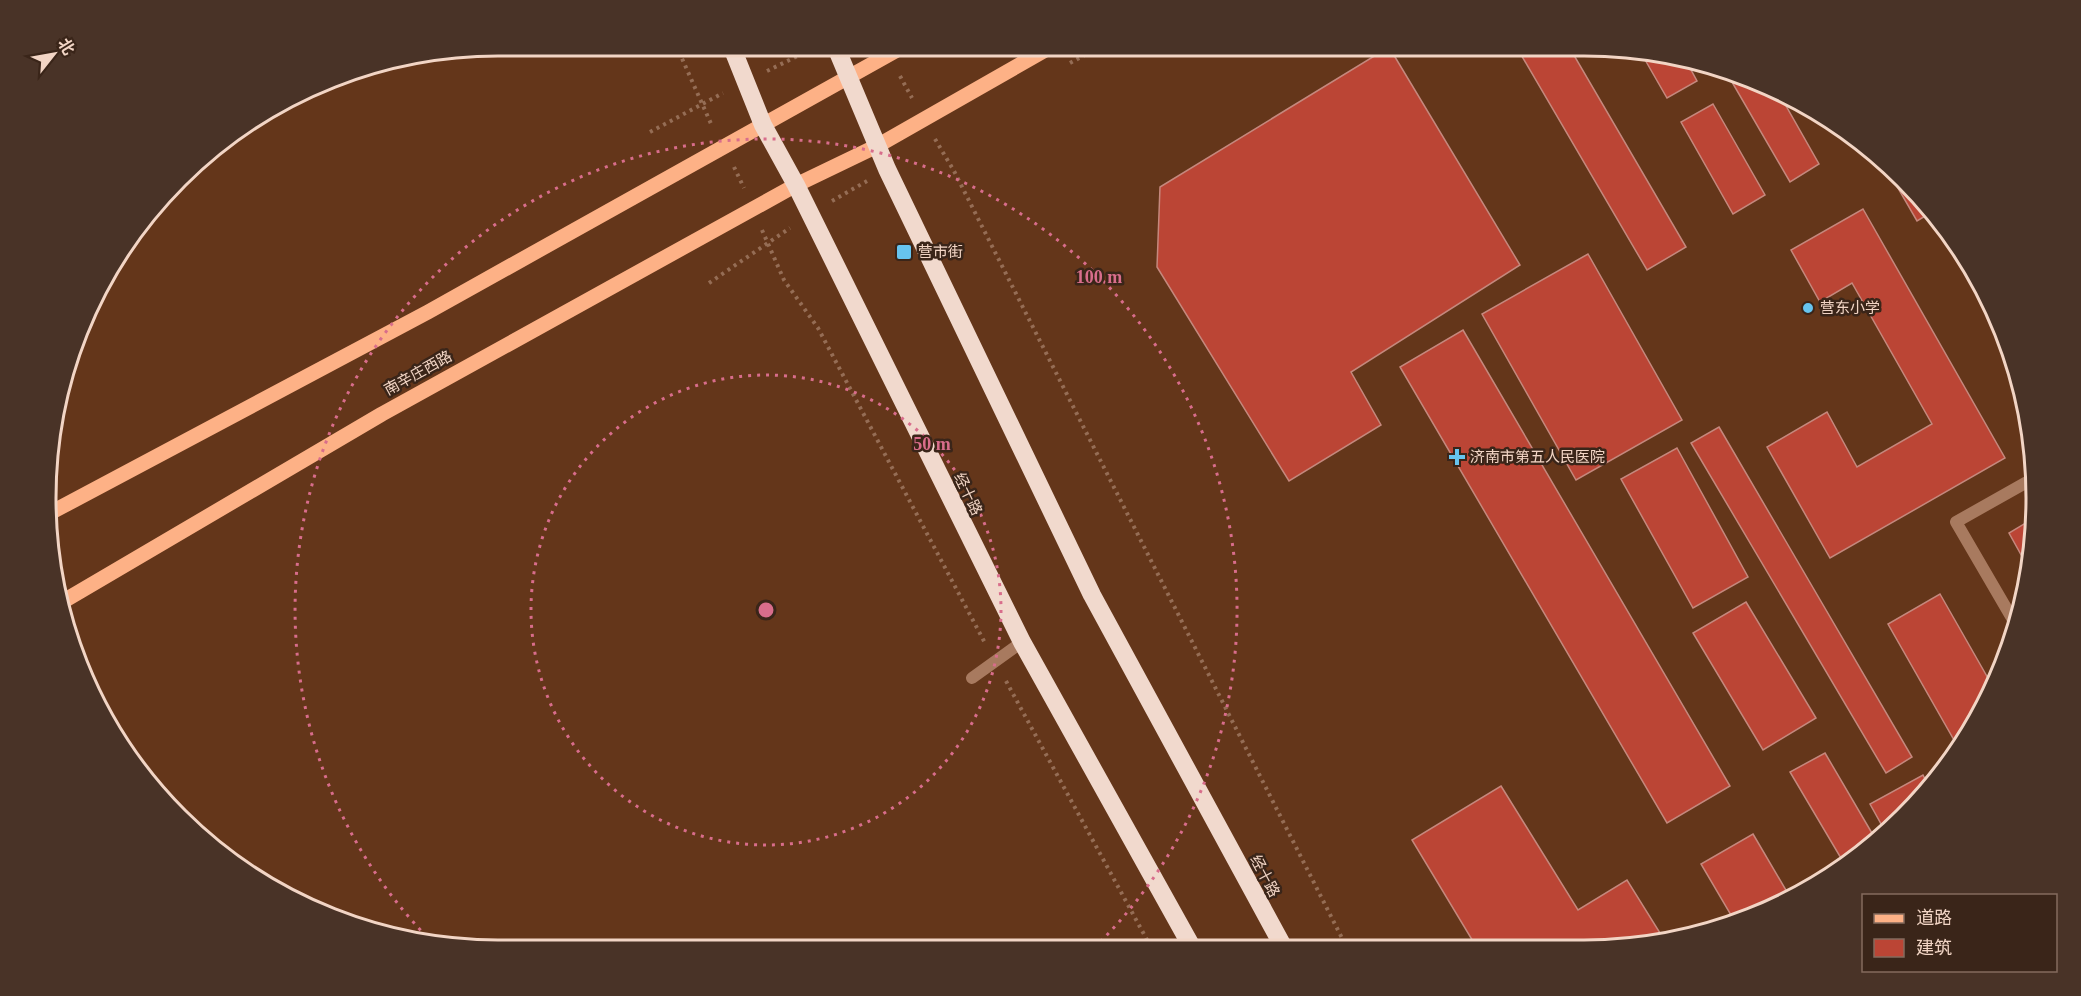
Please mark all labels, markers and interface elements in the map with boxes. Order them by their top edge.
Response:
north arrow [24,24,84,84]
text: 北 [55,35,78,58]
marker: 营市街 [895,243,913,261]
place label: 营市街 [918,244,963,260]
text: 100 m [1076,267,1122,287]
place label: 营东小学 [1820,300,1880,316]
marker: 营东小学 [1801,301,1815,315]
street label: 南辛庄西路 [381,348,455,398]
text: 50 m [913,434,951,454]
marker: 济南市第五人民医院 [1448,448,1466,466]
place label: 济南市第五人民医院 [1470,449,1605,465]
street label: 经十路 [951,470,985,518]
centre of rings [756,600,776,620]
street label: 经十路 [1247,852,1283,900]
legend [1862,894,2057,972]
text: 道路 [1916,908,1952,928]
text: 建筑 [1916,938,1952,958]

